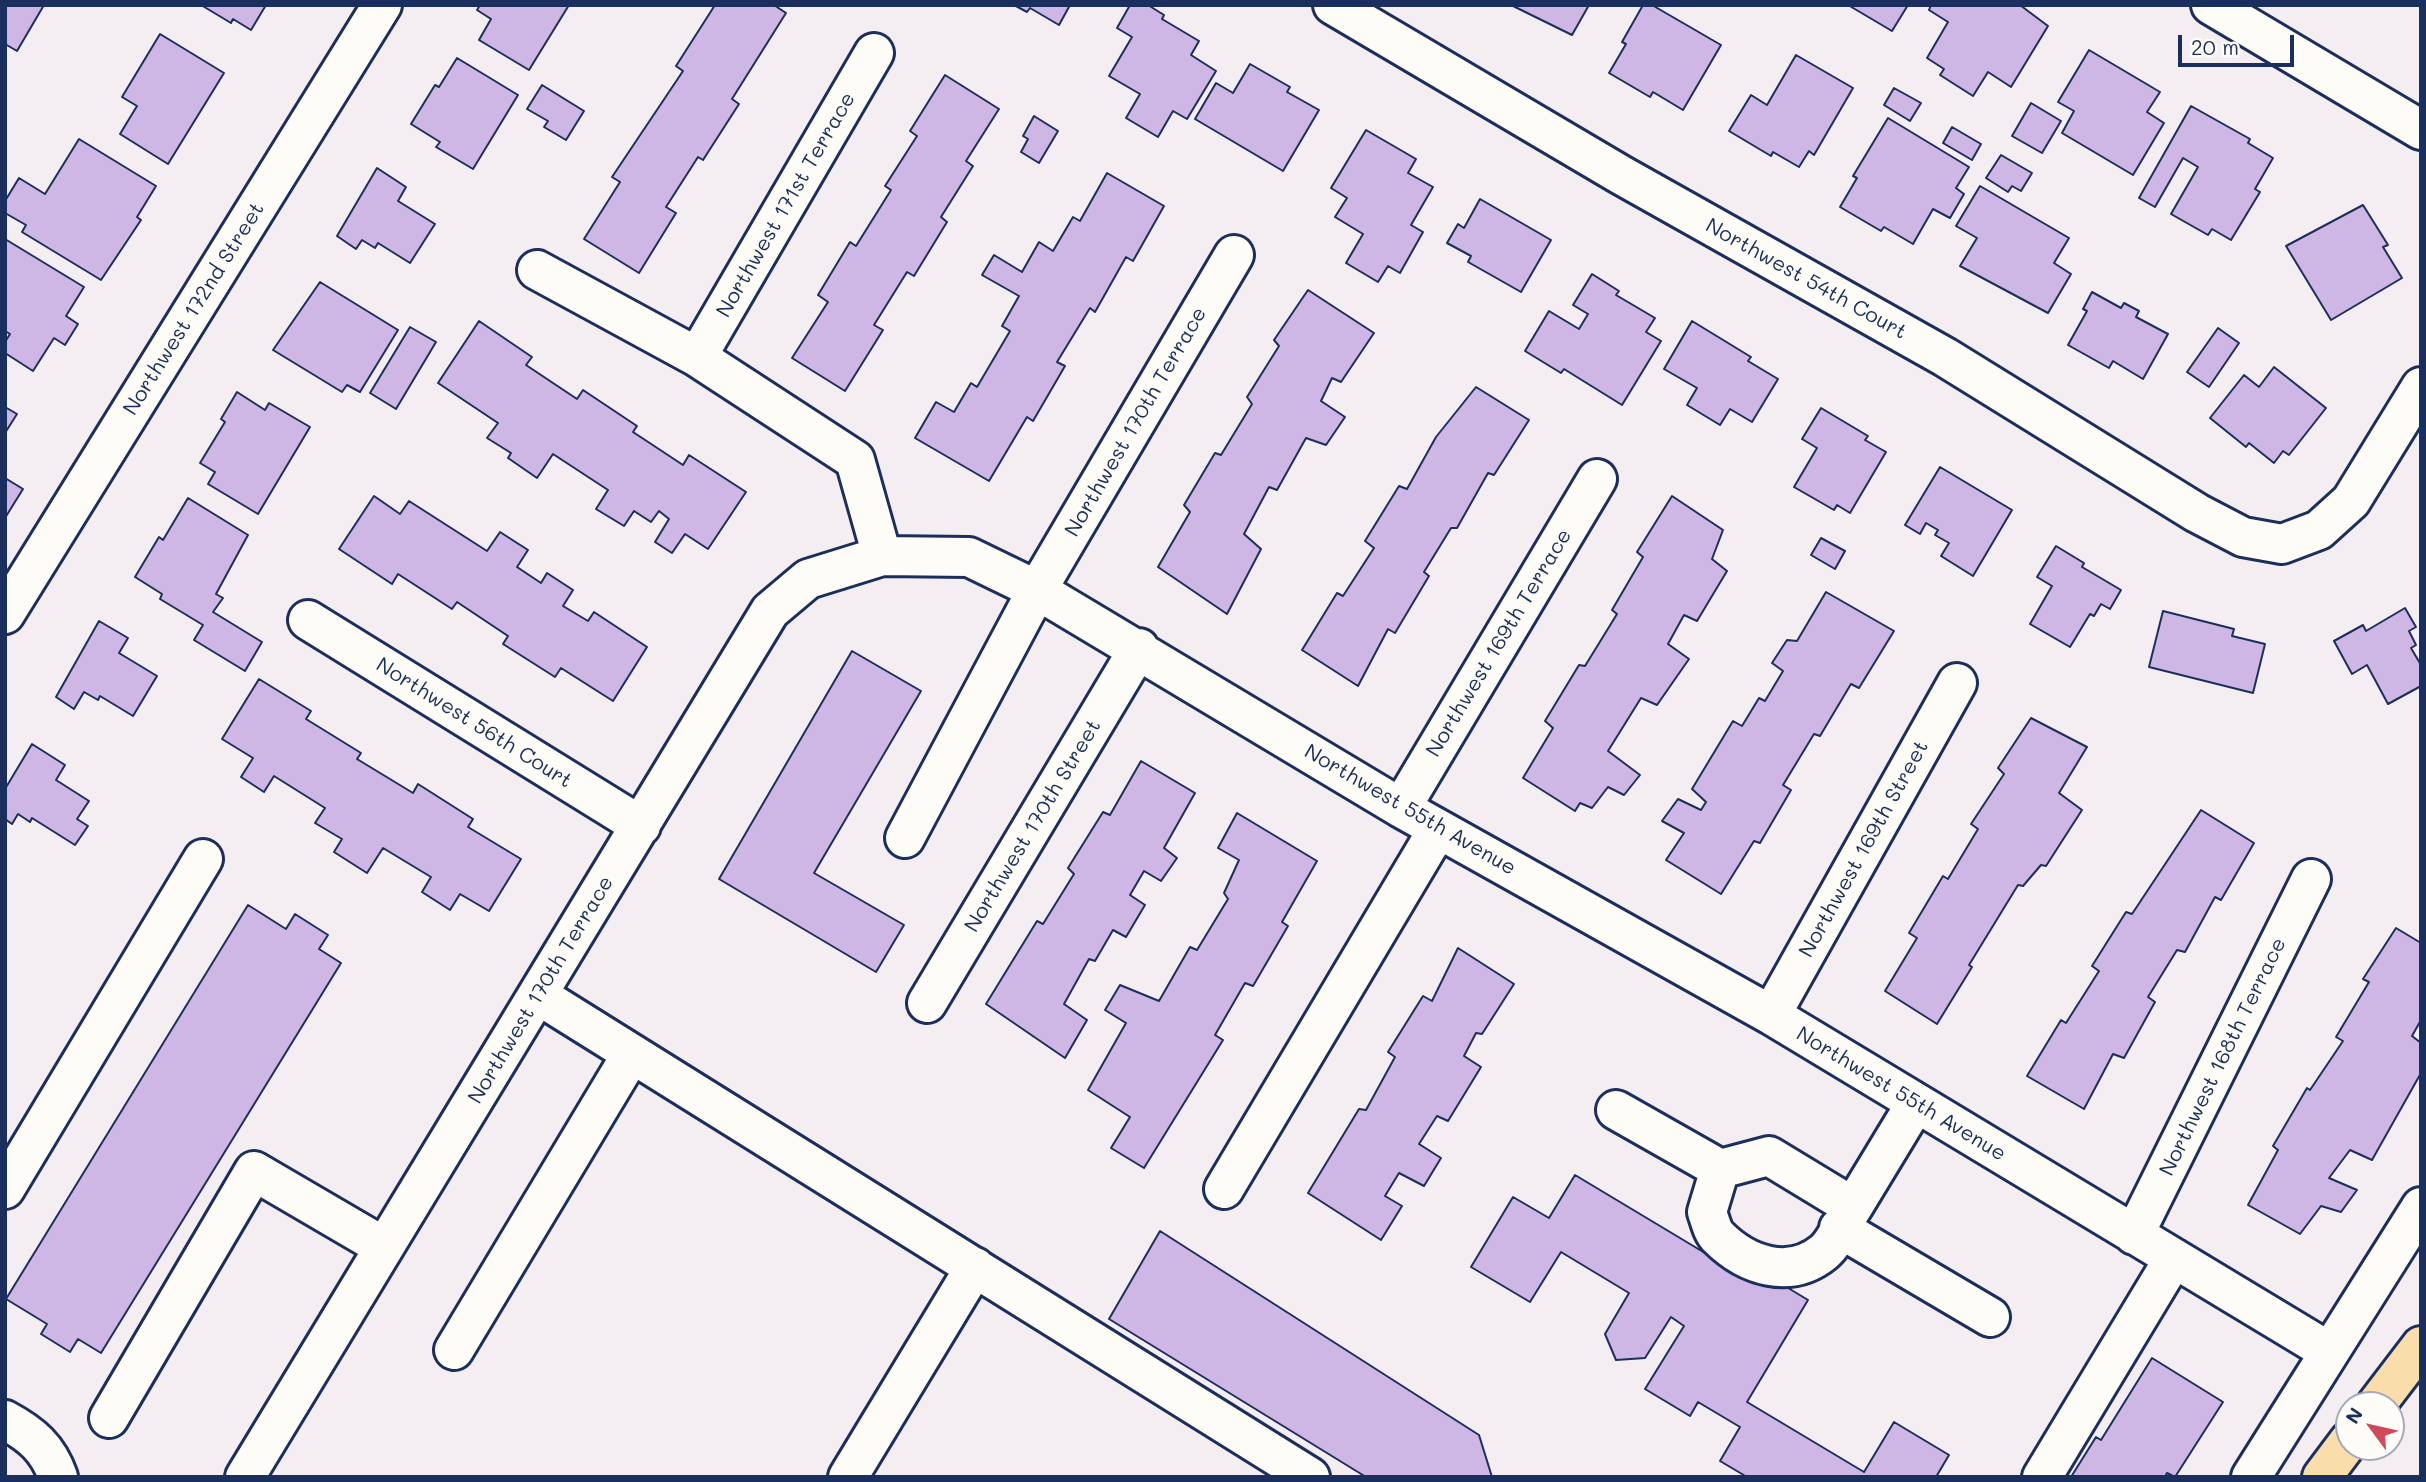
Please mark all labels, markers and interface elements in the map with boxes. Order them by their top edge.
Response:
scale bar [2181,21,2296,65]
text: 20 m [2191,33,2239,60]
street label: Northwest 171st Terrace [711,88,861,322]
street label: Northwest 172nd Street [118,198,270,420]
street label: Northwest 54th Court [1701,213,1911,345]
street label: Northwest 170th Terrace [1060,303,1212,541]
street label: Northwest 169th Terrace [1421,524,1577,762]
street label: Northwest 56th Court [371,652,577,794]
street label: Northwest 170th Street [959,715,1107,937]
street label: Northwest 169th Street [1794,736,1934,962]
street label: Northwest 55th Avenue [1300,739,1520,881]
street label: Northwest 170th Terrace [463,872,619,1108]
street label: Northwest 168th Terrace [2154,934,2292,1180]
street label: Northwest 55th Avenue [1792,1021,2010,1167]
north arrow [2335,1391,2405,1461]
text: N [2339,1403,2368,1428]

